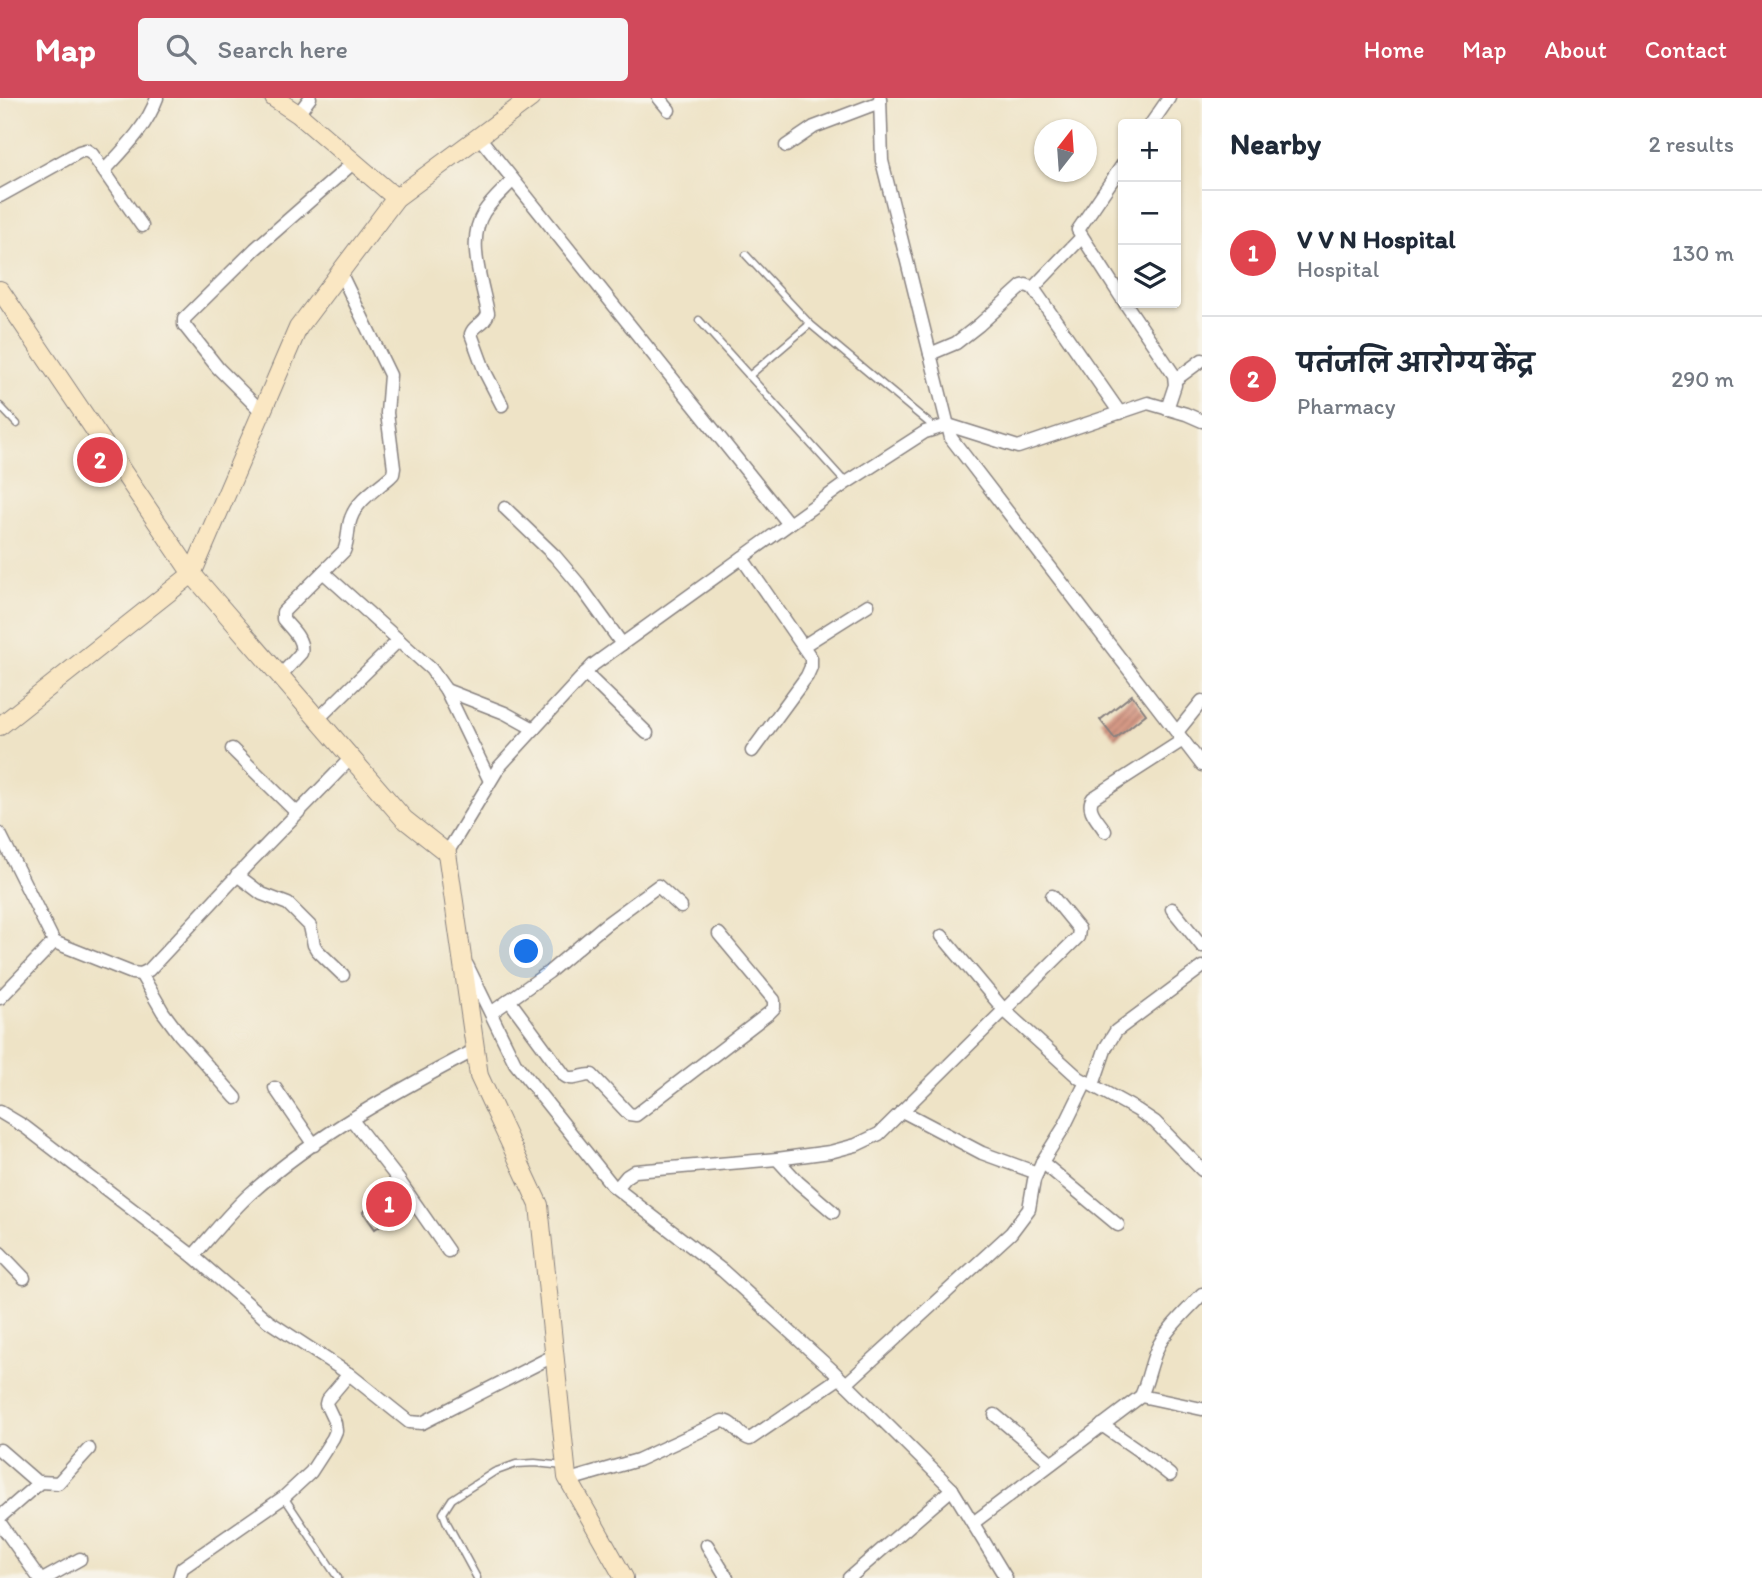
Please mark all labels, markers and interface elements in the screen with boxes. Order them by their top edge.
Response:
search box [138,18,628,81]
text: Map [35,30,96,69]
icon: search [162,30,200,68]
text: Search here [218,33,348,65]
text: Home [1364,35,1424,64]
text: Map [1462,35,1506,64]
text: About [1544,35,1607,64]
text: Contact [1645,35,1727,64]
north arrow [1034,119,1097,182]
map controls [1118,119,1181,308]
button: + [1118,119,1181,182]
text: Nearby [1230,125,1321,162]
text: 2 results [1648,130,1734,158]
button: − [1118,182,1181,245]
text: V V N Hospital [1297,223,1456,255]
text: 1 [1248,239,1258,267]
text: 130 m [1672,239,1734,267]
button: layers [1118,245,1181,308]
text: Hospital [1297,255,1379,283]
text: पतंजलि आरोग्य केंद्र [1297,347,1534,379]
text: 2 [1247,365,1259,393]
text: 290 m [1671,365,1734,393]
text: Pharmacy [1297,392,1395,420]
pin: 2 [77,434,123,486]
your location [509,934,543,968]
pin: 1 [366,1178,412,1230]

